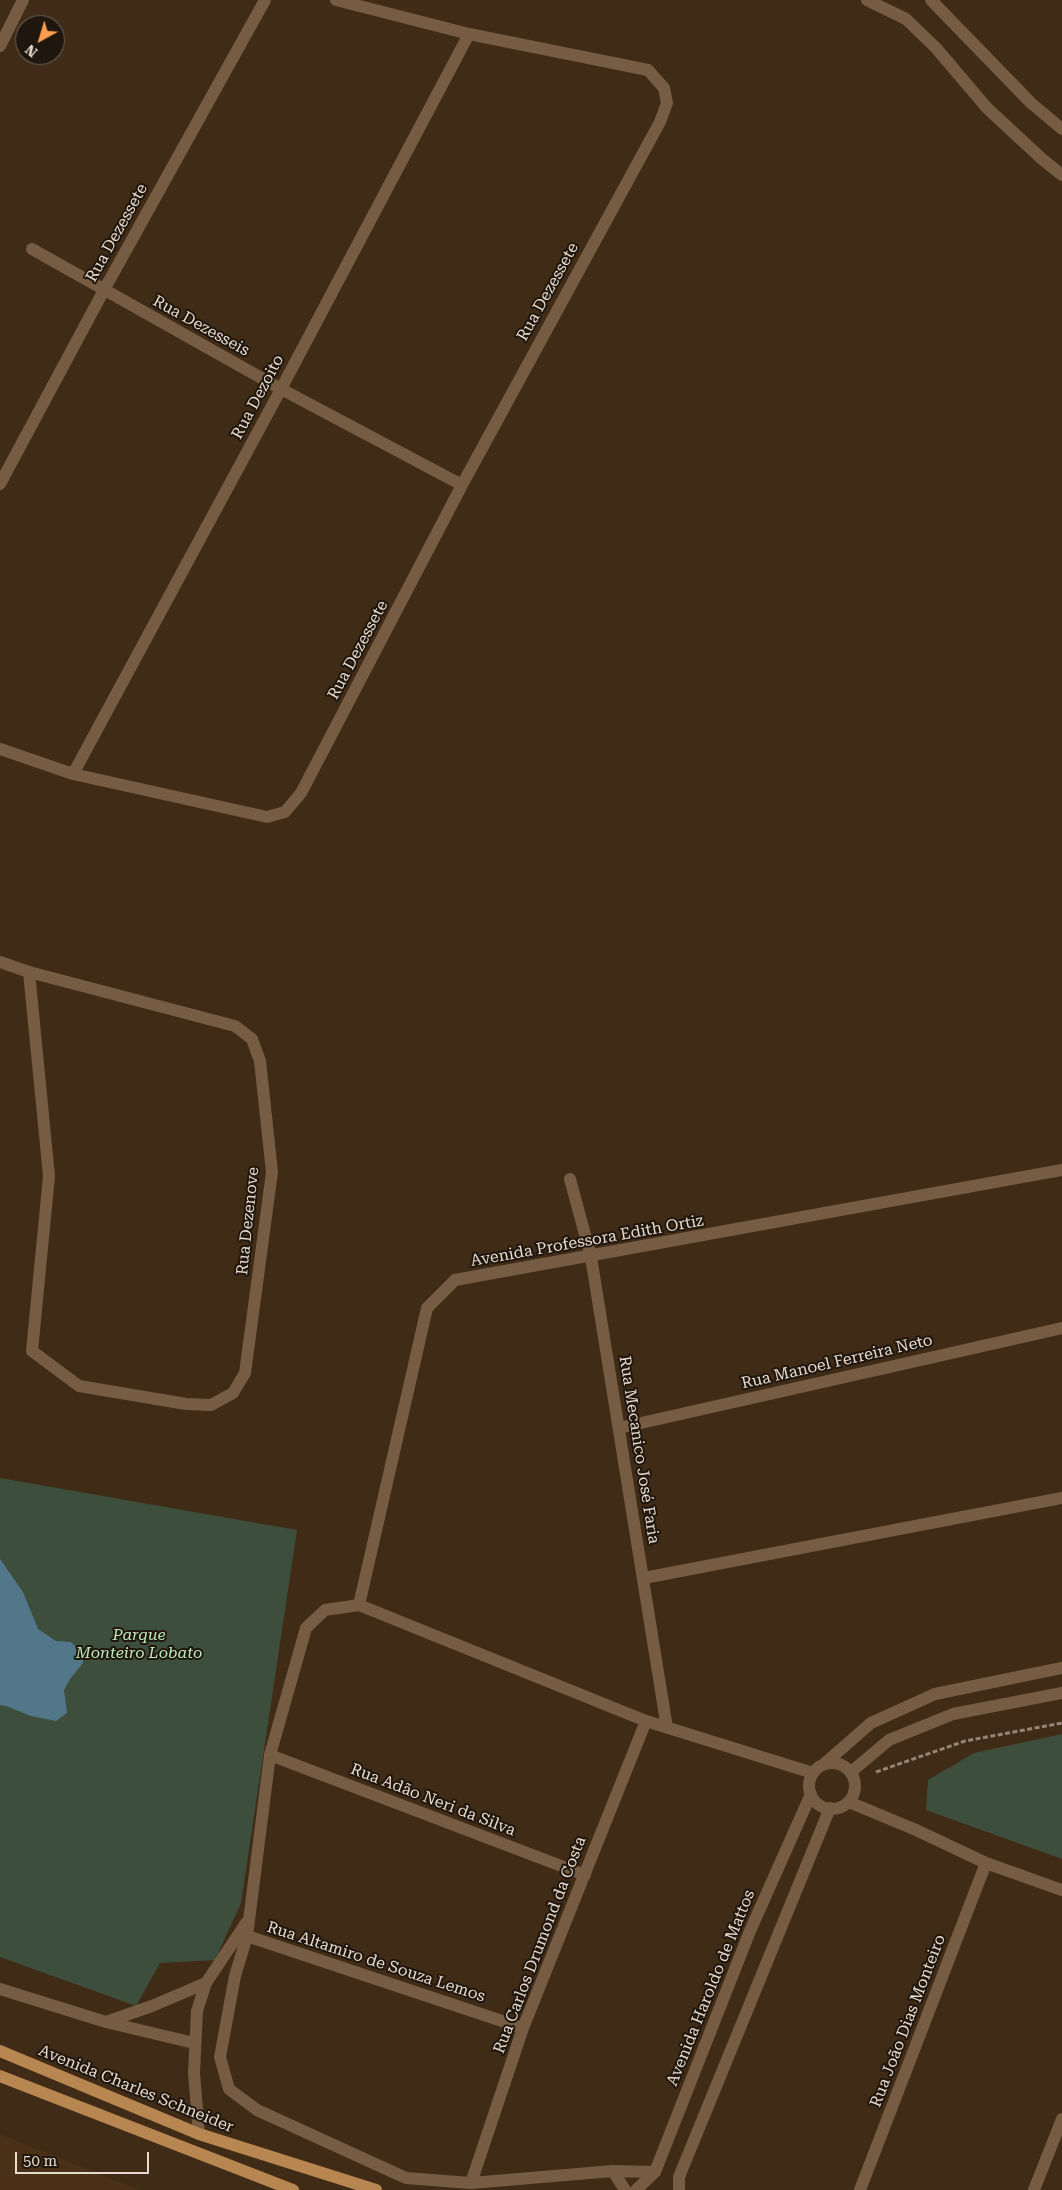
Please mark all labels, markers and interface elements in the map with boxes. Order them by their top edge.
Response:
north arrow [15,15,65,65]
text: N [22,41,40,60]
street label: Rua Dezessete [82,181,152,285]
street label: Rua Dezessete [513,240,583,344]
street label: Rua Dezesseis [149,292,253,360]
street label: Rua Dezoito [228,352,288,442]
street label: Rua Dezessete [324,597,392,703]
street label: Rua Dezenove [233,1166,263,1276]
street label: Avenida Professora Edith Ortiz [469,1211,705,1271]
street label: Rua Manoel Ferreira Neto [739,1331,935,1393]
street label: Rua Mecanico José Faria [615,1355,663,1545]
park label: Parque Monteiro Lobato [76,1625,202,1663]
street label: Rua Adão Neri da Silva [348,1760,518,1840]
street label: Rua Carlos Drumond da Costa [490,1834,590,2056]
street label: Avenida Haroldo de Mattos [663,1887,759,2089]
street label: Rua Altamiro de Souza Lemos [264,1918,488,2006]
street label: Rua João Dias Monteiro [866,1932,950,2110]
street label: Avenida Charles Schneider [36,2041,236,2137]
scale bar [18,2142,151,2174]
text: 50 m [23,2152,57,2170]

